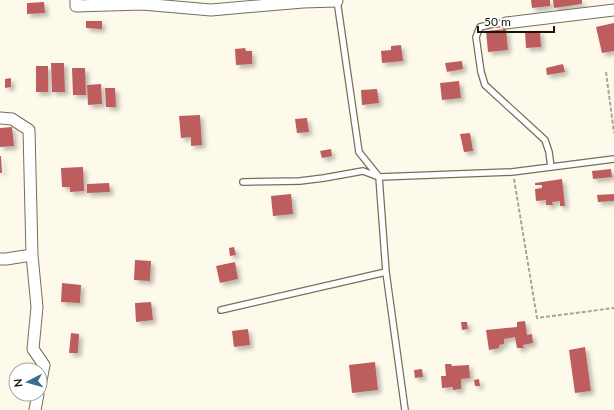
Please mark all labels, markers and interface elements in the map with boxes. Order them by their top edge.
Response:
scale bar [478,8,554,34]
text: 50 m [484,14,511,29]
north arrow [8,362,48,402]
text: N [11,378,24,388]

